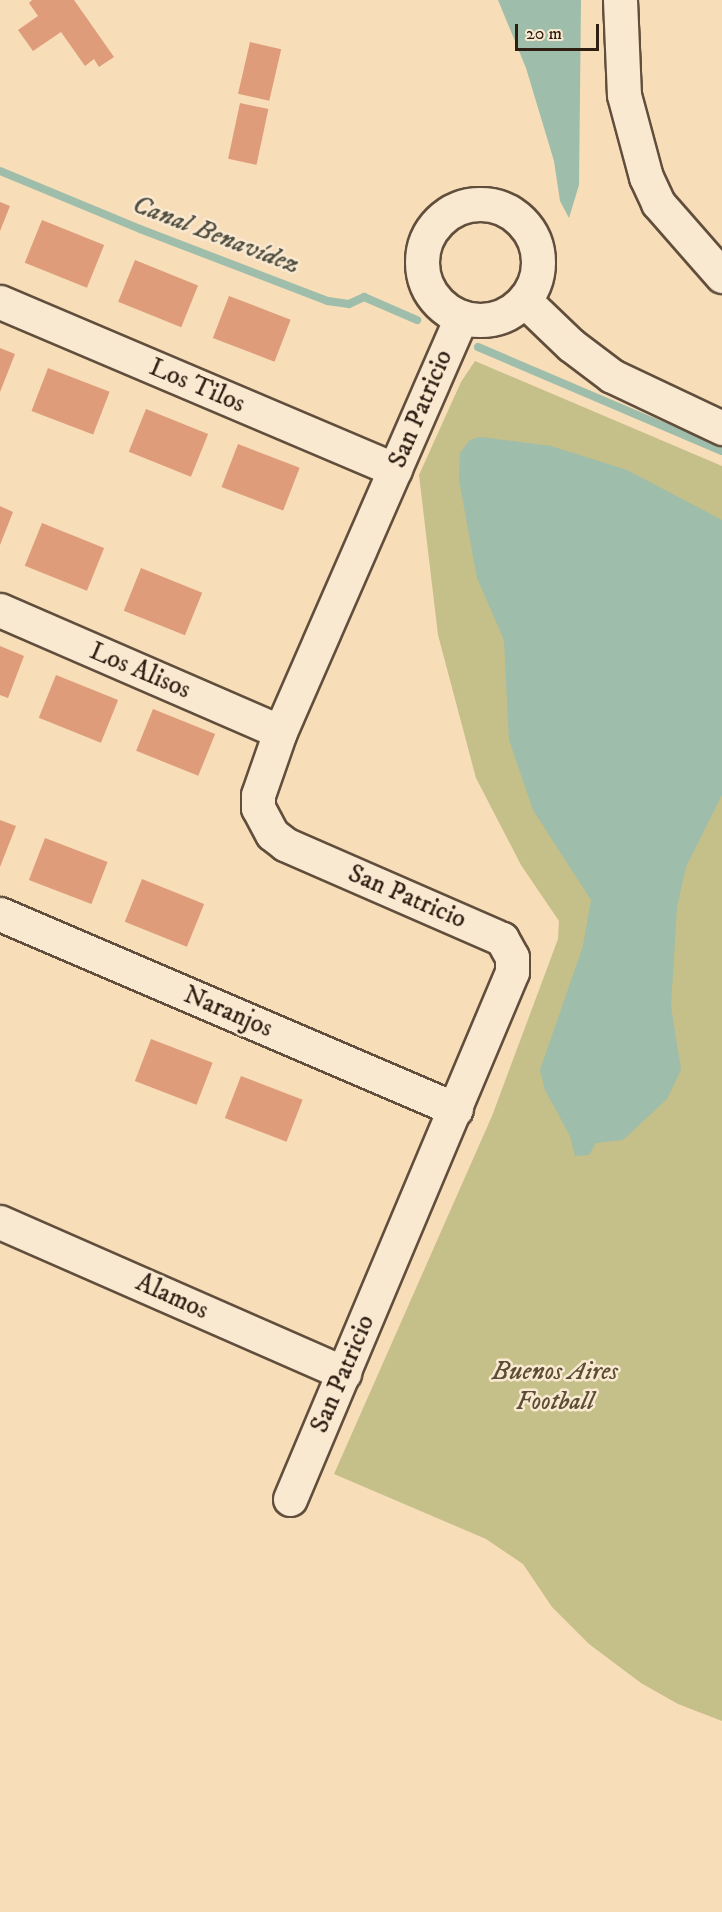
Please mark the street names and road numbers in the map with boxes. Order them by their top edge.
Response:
street label: San Patricio [382,345,460,473]
street label: Los Tilos [144,352,250,420]
street label: Los Alisos [85,636,195,706]
street label: San Patricio [343,858,471,936]
street label: Naranjos [179,979,277,1045]
street label: Alamos [131,1267,213,1327]
street label: San Patricio [304,1310,382,1438]

